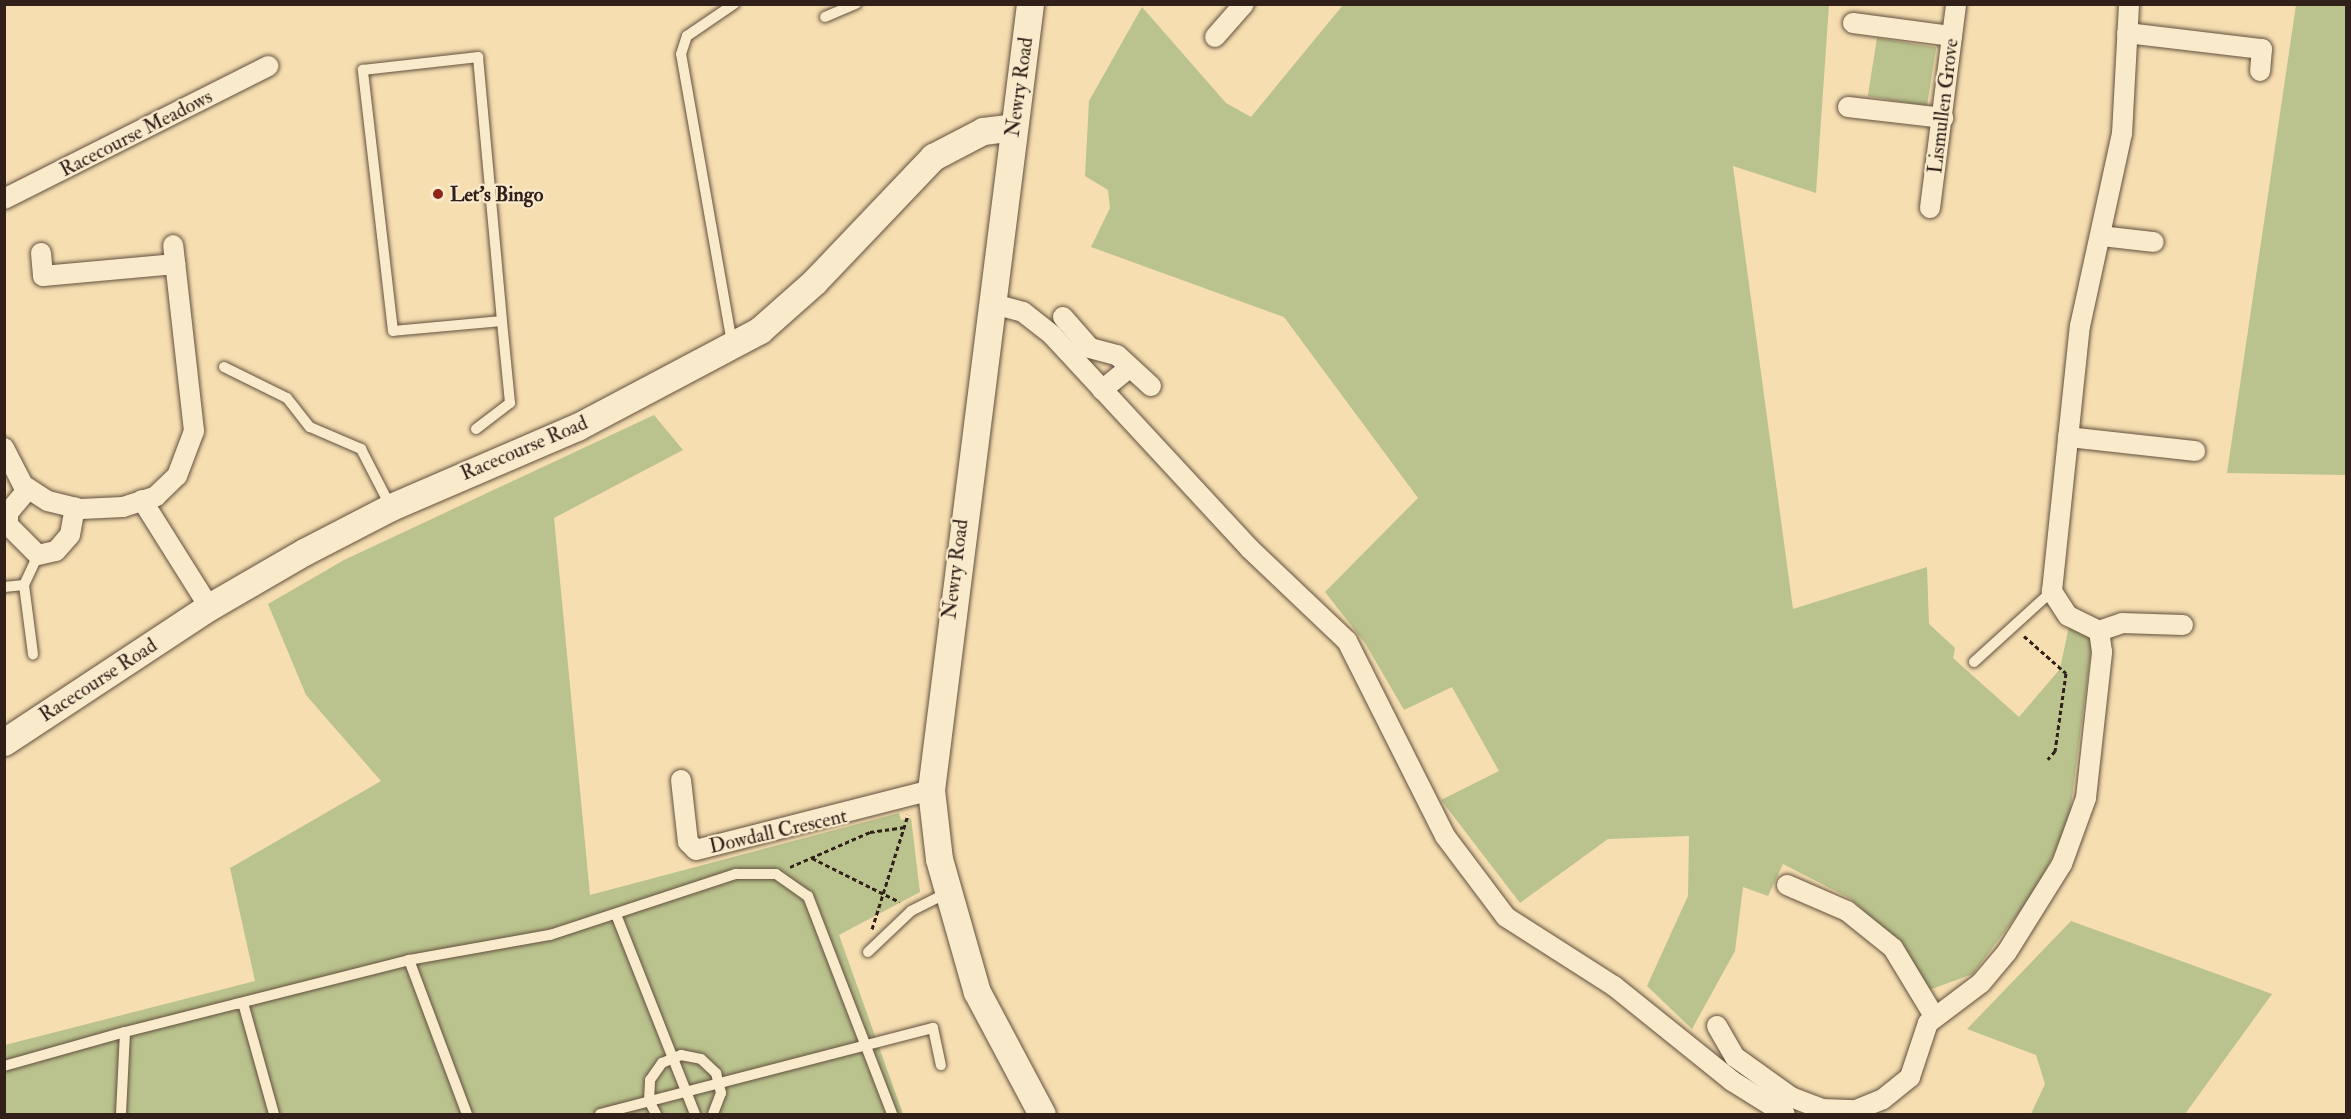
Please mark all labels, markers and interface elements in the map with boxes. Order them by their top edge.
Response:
street label: Newry Road [1000,36,1038,138]
street label: Lismullen Grove [1923,37,1963,175]
street label: Racecourse Meadows [56,84,216,182]
place label: Let's Bingo [450,182,543,206]
marker: Let's Bingo [431,187,445,201]
street label: Racecourse Road [457,410,591,486]
street label: Newry Road [937,518,973,620]
street label: Racecourse Road [35,633,161,727]
street label: Dowdall Crescent [707,803,849,859]

